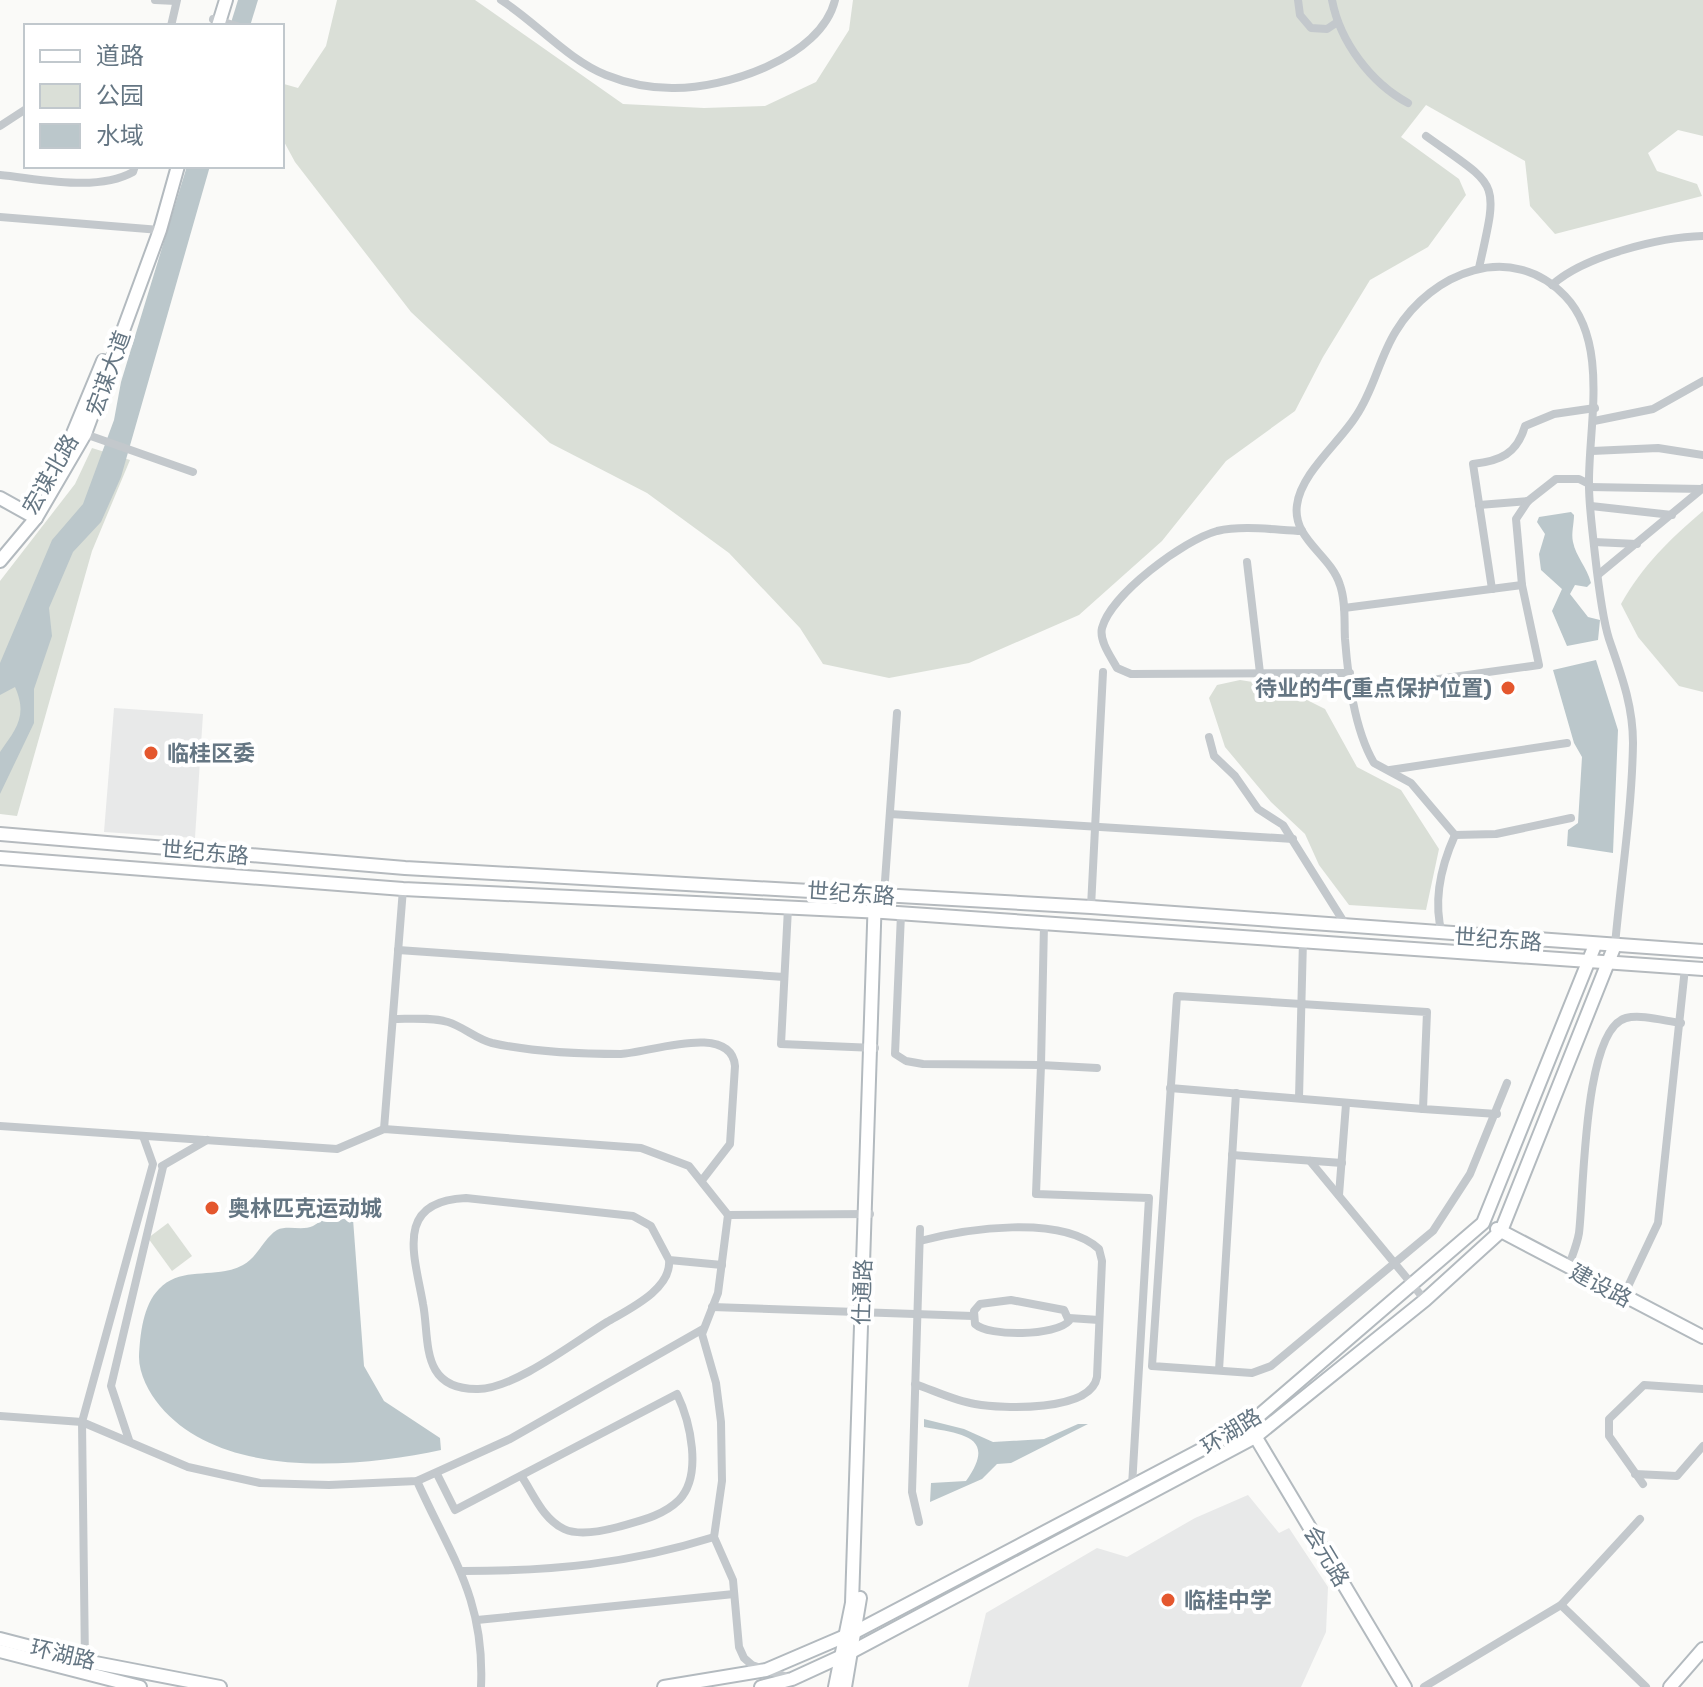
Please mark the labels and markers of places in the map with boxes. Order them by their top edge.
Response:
place label: 待业的牛(重点保护位置) [1255,675,1492,702]
marker: 待业的牛(重点保护位置) [1499,679,1517,697]
place label: 临桂区委 [167,740,255,767]
marker: 临桂区委 [142,744,160,762]
place label: 奥林匹克运动城 [228,1195,382,1222]
marker: 奥林匹克运动城 [203,1199,221,1217]
place label: 临桂中学 [1184,1587,1272,1614]
marker: 临桂中学 [1159,1591,1177,1609]

